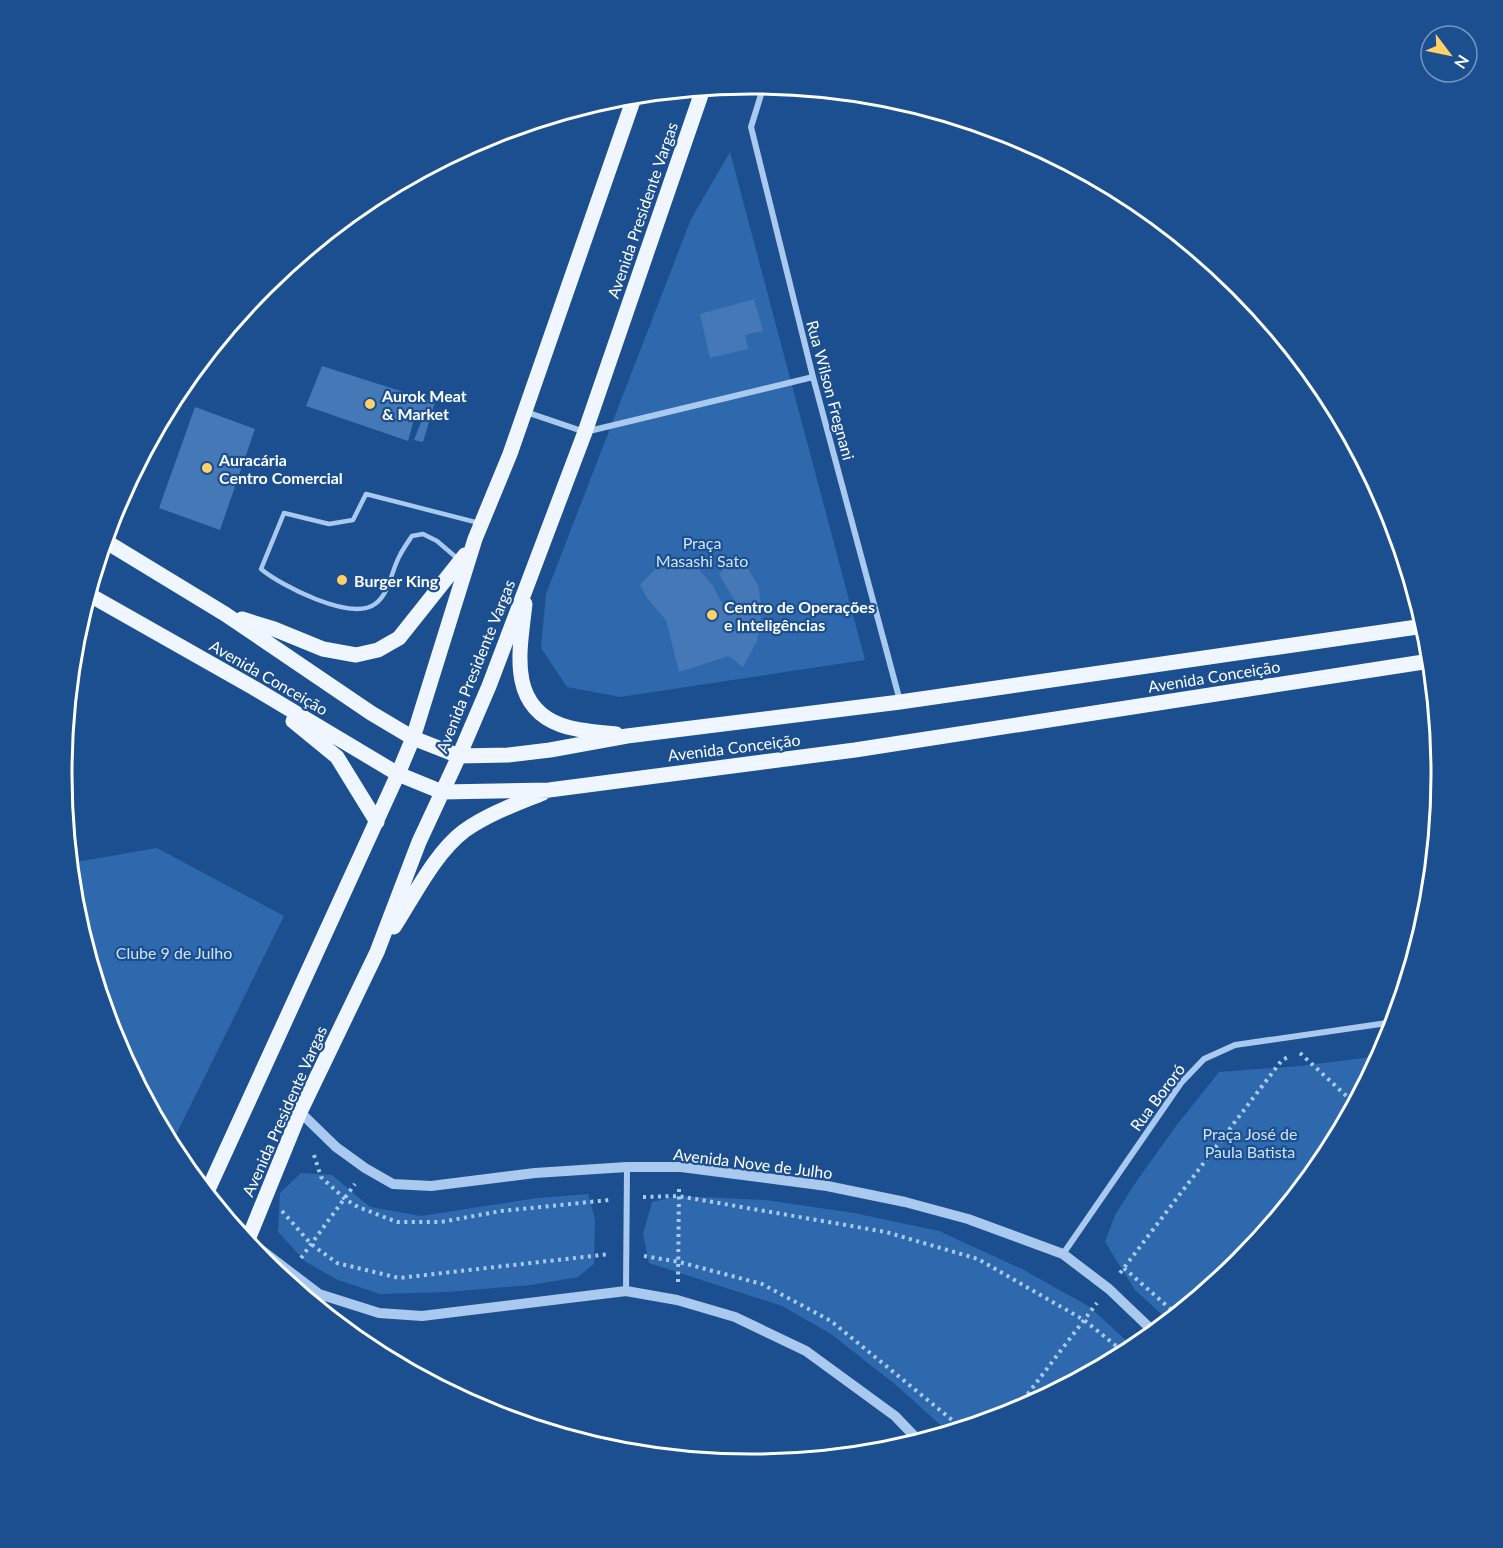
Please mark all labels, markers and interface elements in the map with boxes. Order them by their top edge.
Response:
north arrow [1419,24,1479,84]
text: N [1451,52,1473,72]
street label: Avenida Presidente Vargas [603,119,681,301]
street label: Rua Wilson Fregnani [803,318,859,462]
place label: Aurok Meat & Market [381,386,467,423]
marker: Aurok Meat & Market [363,397,377,411]
place label: Auracária Centro Comercial [218,450,343,487]
marker: Auracária Centro Comercial [200,461,214,475]
park label: Praça Masashi Sato [656,533,748,570]
place label: Burger King [354,571,439,590]
marker: Burger King [335,573,349,587]
street label: Avenida Presidente Vargas [432,577,518,755]
place label: Centro de Operações e Inteligências [724,597,875,634]
marker: Centro de Operações e Inteligências [705,608,719,622]
street label: Avenida Conceição [206,635,332,719]
street label: Avenida Conceição [1147,656,1281,696]
street label: Avenida Conceição [667,729,801,765]
park label: Clube 9 de Julho [116,943,232,962]
street label: Avenida Presidente Vargas [238,1023,330,1199]
street label: Rua Bororó [1126,1060,1188,1134]
park label: Praça José de Paula Batista [1203,1124,1297,1161]
street label: Avenida Nove de Julho [672,1144,834,1182]

